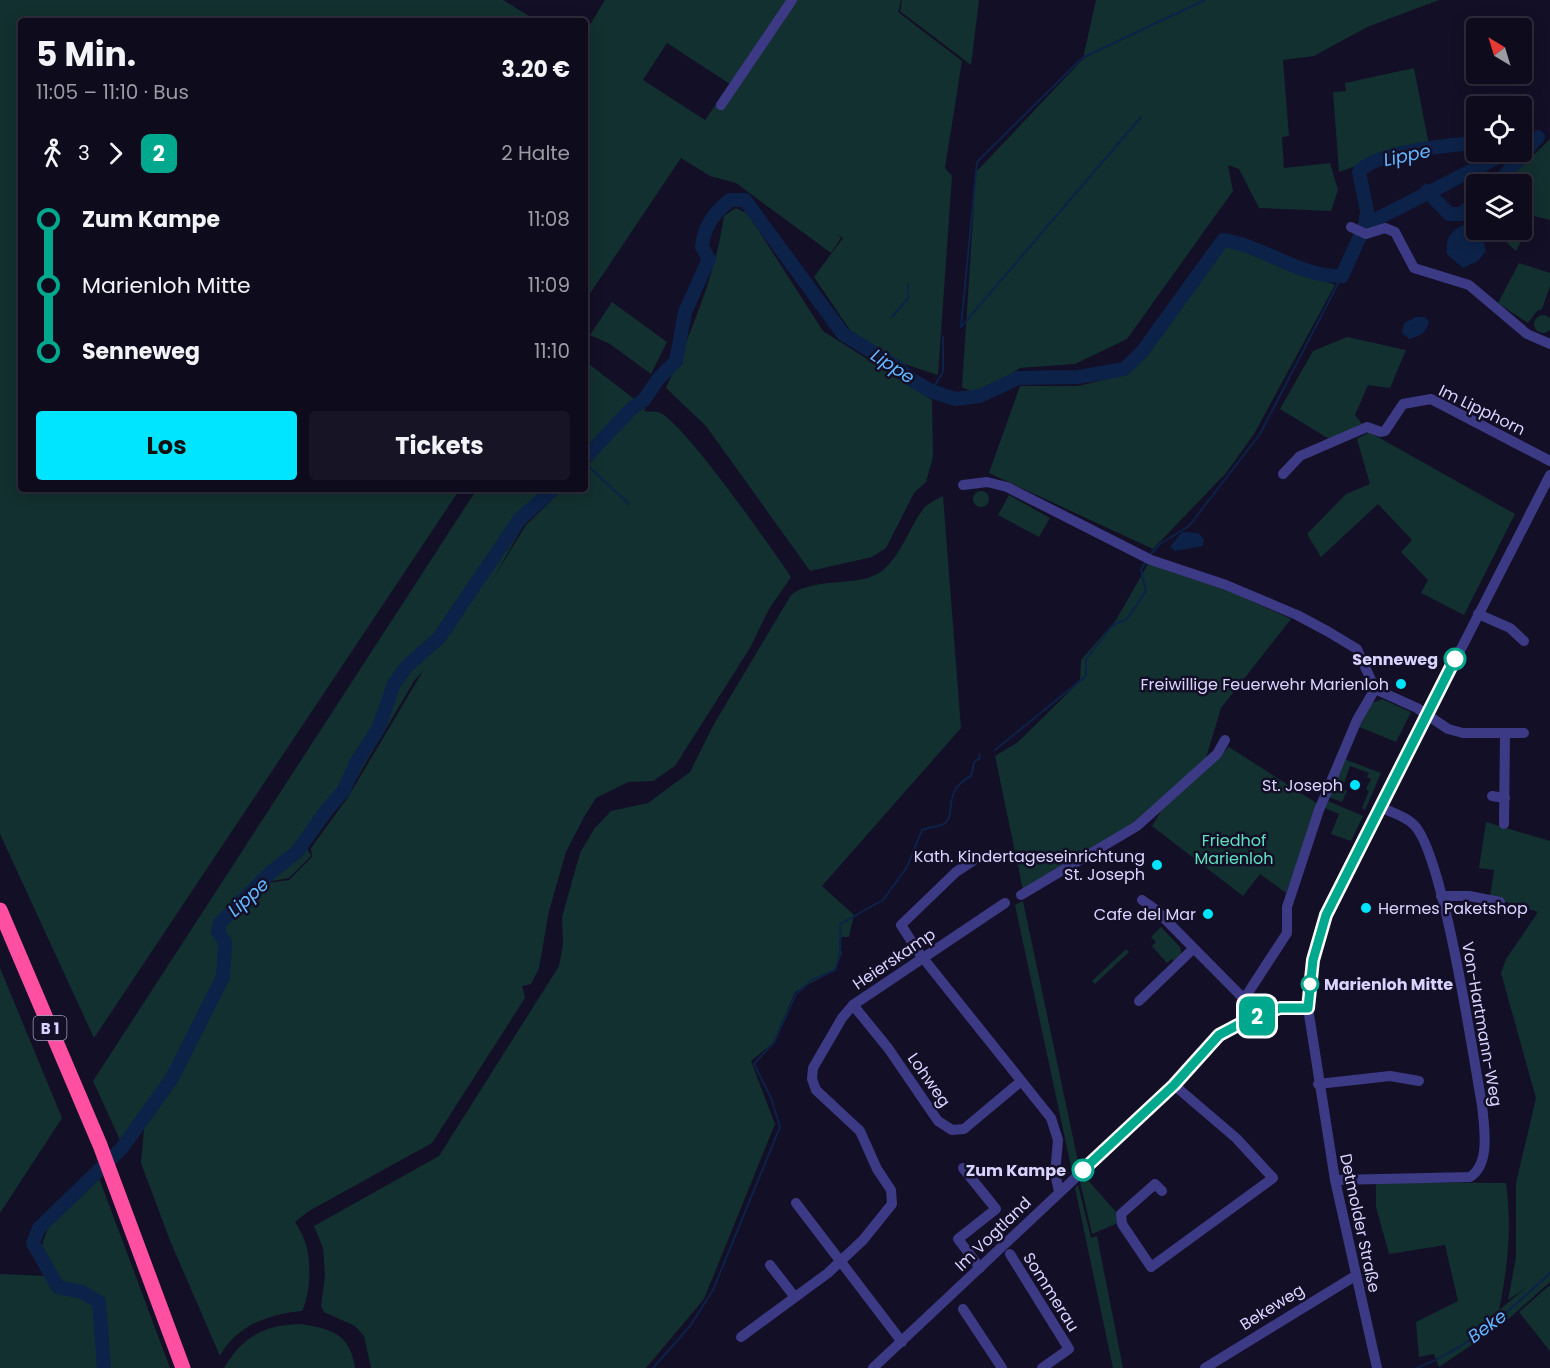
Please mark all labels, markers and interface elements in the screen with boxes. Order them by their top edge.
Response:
north arrow [1466,18,1532,84]
map controls [1466,18,1532,240]
text: 5 Min. [36,31,136,78]
text: 3.20 € [501,54,570,85]
text: 11:05 – 11:10 · Bus [36,78,189,106]
button: locate [1466,96,1532,162]
icon: walk [36,137,69,170]
icon: forward [99,137,132,170]
water label: Lippe [1381,138,1433,172]
text: 3 [78,139,90,167]
text: 2 [153,139,165,168]
text: 2 Halte [501,139,570,167]
button: layers [1466,174,1532,240]
text: Zum Kampe [82,204,220,235]
text: 11:08 [528,205,570,233]
text: Marienloh Mitte [82,270,251,301]
text: 11:09 [528,271,570,299]
text: Senneweg [82,336,200,367]
text: 11:10 [534,337,570,365]
water label: Lippe [866,343,920,389]
street label: Im Lipphorn [1435,379,1529,441]
button: Los [36,411,297,480]
button: Tickets [309,411,570,480]
place label: Senneweg [1352,648,1438,671]
marker: Senneweg [1444,648,1466,670]
place label: Freiwillige Feuerwehr Marienloh [1141,673,1389,696]
marker: Freiwillige Feuerwehr Marienloh [1394,677,1408,691]
place label: St. Joseph [1262,774,1343,797]
marker: St. Joseph [1348,778,1362,792]
park label: Friedhof Marienloh [1194,829,1274,870]
place label: Kath. Kindertageseinrichtung St. Joseph [914,845,1145,886]
marker: Kath. Kindertageseinrichtung St. Joseph [1150,858,1164,872]
water label: Lippe [222,872,274,922]
place label: Hermes Paketshop [1378,897,1528,920]
marker: Hermes Paketshop [1359,901,1373,915]
place label: Cafe del Mar [1094,903,1196,926]
marker: Cafe del Mar [1201,907,1215,921]
street label: Heierskamp [848,923,940,995]
street label: Von-Hartmann-Weg [1456,940,1508,1108]
place label: Marienloh Mitte [1324,973,1453,996]
marker: Marienloh Mitte [1301,975,1319,993]
line badge: 2 [1238,996,1276,1036]
text: 2 [1251,1002,1263,1031]
road number: B 1 [34,1016,66,1040]
street label: Lohweg [902,1048,956,1112]
street label: Detmolder Straße [1334,1151,1386,1295]
place label: Zum Kampe [966,1159,1066,1182]
marker: Zum Kampe [1072,1159,1094,1181]
street label: Im Vogtland [950,1192,1036,1276]
street label: Sommerau [1018,1248,1084,1336]
street label: Bekeweg [1235,1278,1309,1336]
water label: Beke [1462,1303,1512,1349]

